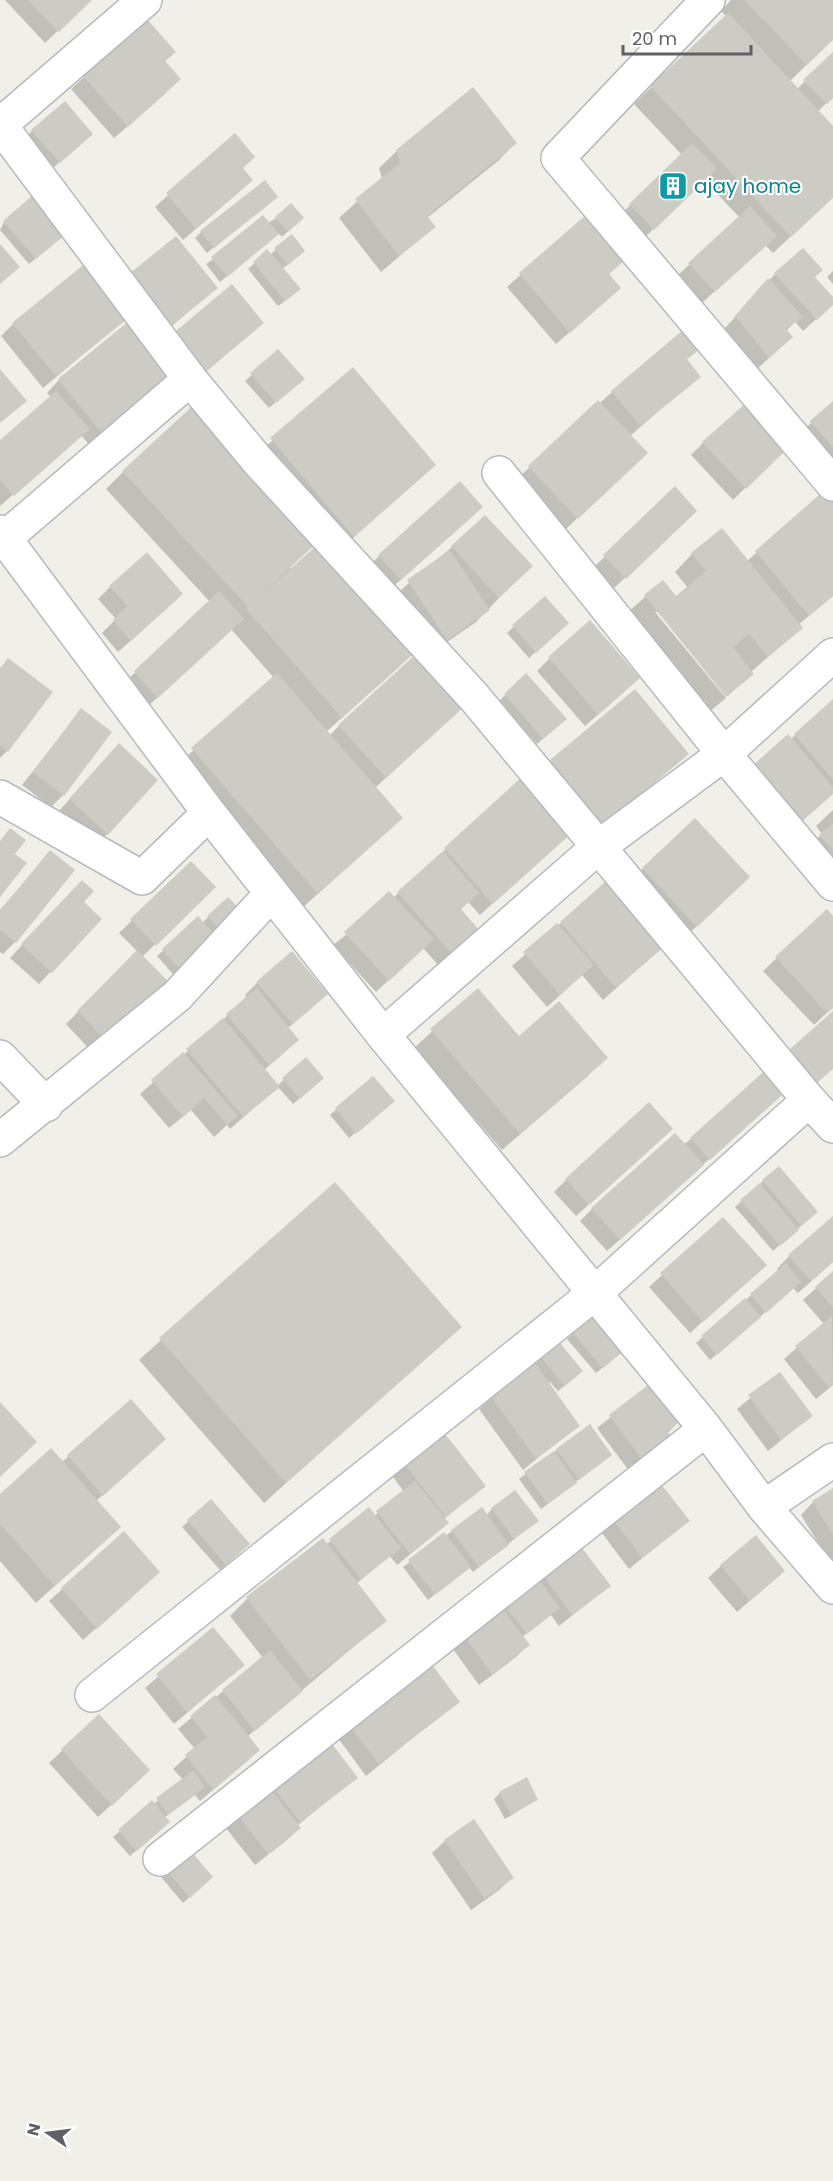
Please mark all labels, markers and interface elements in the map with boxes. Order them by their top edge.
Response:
scale bar [623,18,750,56]
text: 20 m [632,26,677,51]
building icon: ajay home [657,170,689,202]
place label: ajay home [694,172,801,200]
north arrow [18,2103,78,2163]
text: N [21,2121,47,2138]

